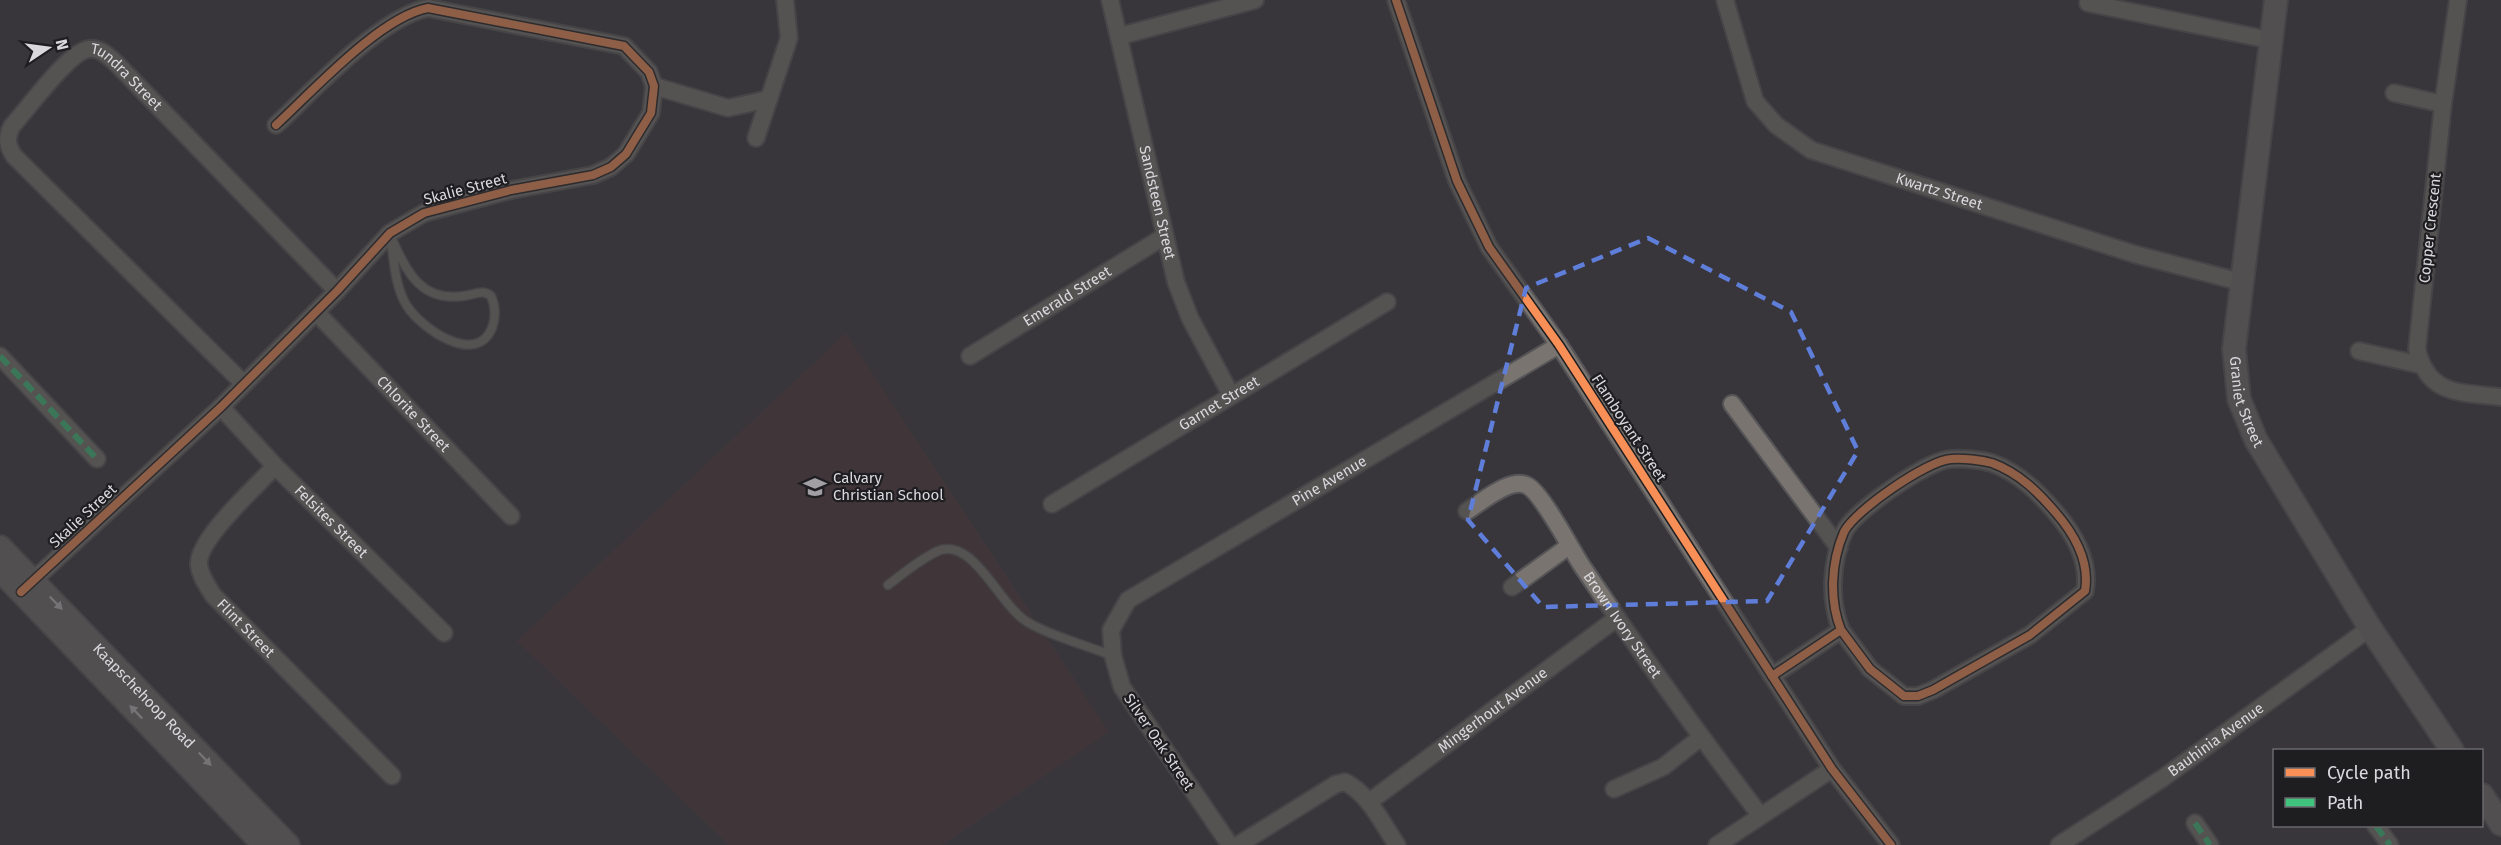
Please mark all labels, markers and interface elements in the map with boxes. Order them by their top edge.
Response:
north arrow [18,18,78,78]
text: N [52,37,73,52]
street label: Tundra Street [90,40,166,115]
street label: Sandsteen Street [1135,144,1180,262]
street label: Skalie Street [422,169,509,209]
street label: Kwartz Street [1894,169,1985,214]
street label: Copper Crescent [2415,172,2445,284]
street label: Emerald Street [1020,262,1115,330]
street label: Graniet Street [2226,355,2268,451]
street label: Flamboyant Street [1588,371,1671,486]
street label: Chlorite Street [373,372,454,456]
street label: Garnet Street [1176,372,1263,434]
street label: Pine Avenue [1289,452,1370,510]
place label: Calvary Christian School [833,469,944,504]
school or university icon: Calvary Christian School [802,474,828,500]
street label: Skalie Street [46,480,121,552]
street label: Felsites Street [291,481,372,562]
street label: Brown Ivory Street [1579,568,1666,682]
street label: Flint Street [213,595,279,662]
one-way arrow [48,596,62,610]
street label: Kaapschehoop Road [89,640,199,752]
street label: Mingerhout Avenue [1434,664,1551,757]
street label: Silver Oak Street [1120,690,1198,794]
street label: Bauhinia Avenue [2164,699,2267,780]
one-way arrow [130,706,144,720]
legend [2273,749,2483,827]
one-way arrow [198,751,212,765]
text: Cycle path [2327,762,2411,784]
text: Path [2327,792,2363,814]

